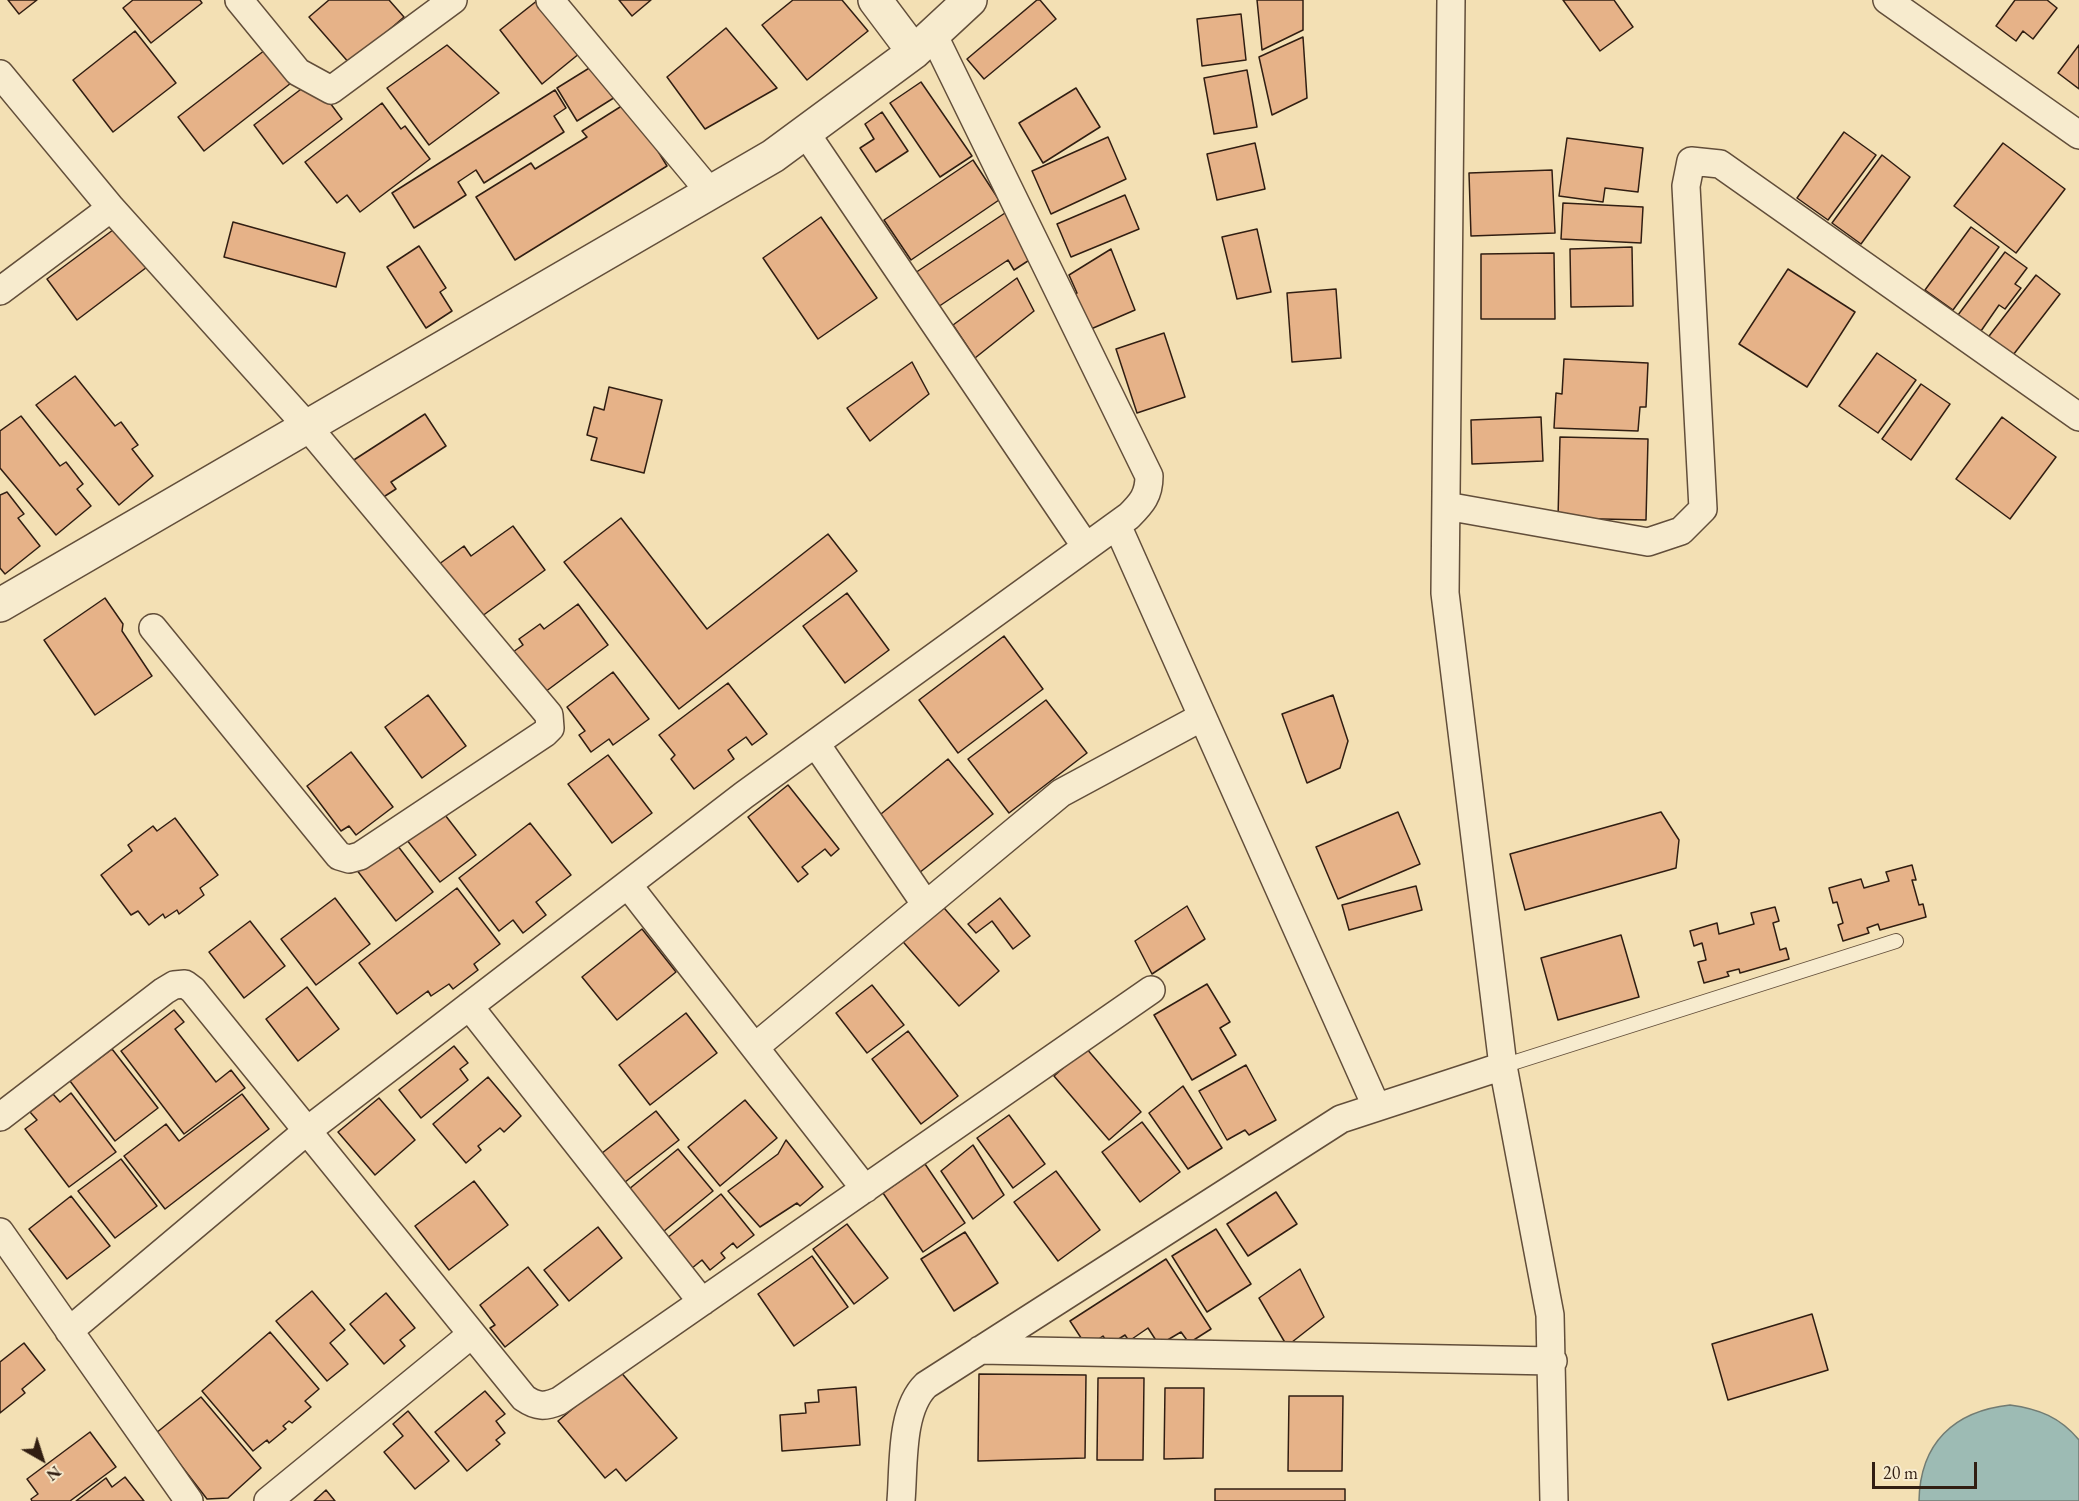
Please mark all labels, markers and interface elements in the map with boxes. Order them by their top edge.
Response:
north arrow [12,1429,72,1489]
scale bar [1875,1450,1980,1488]
text: N [42,1461,65,1486]
text: 20 m [1883,1461,1918,1484]

